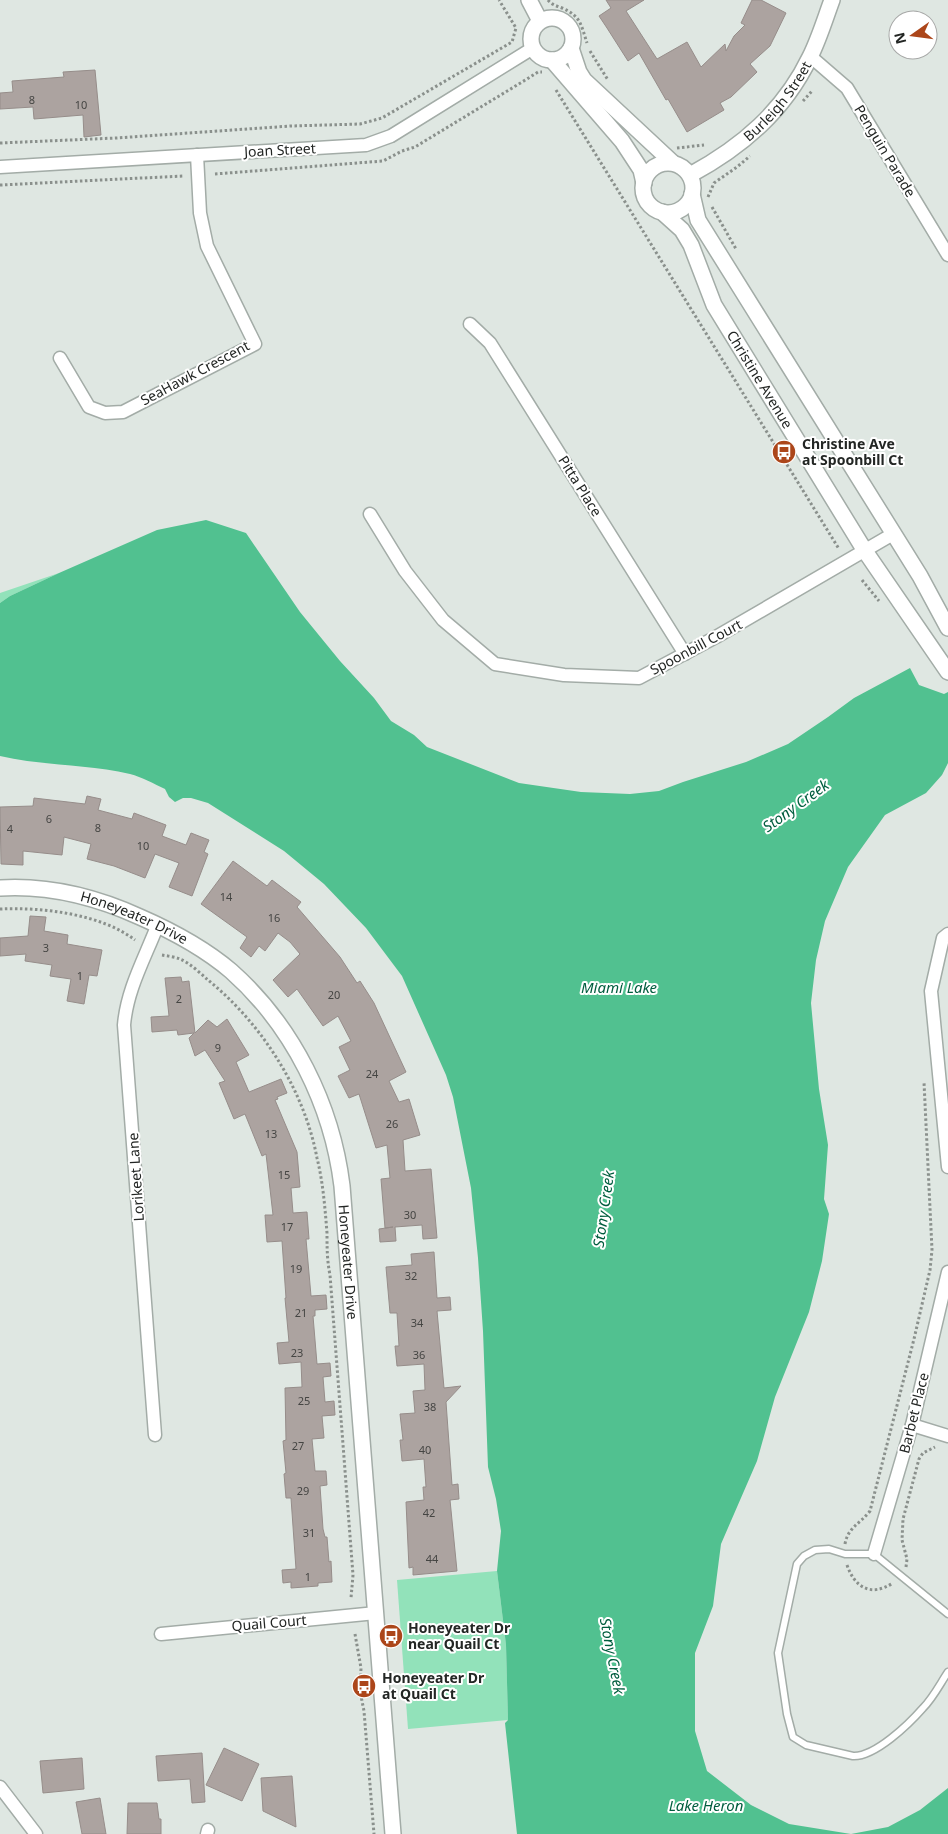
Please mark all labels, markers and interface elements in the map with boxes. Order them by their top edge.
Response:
north arrow [888,10,938,60]
text: N [889,30,910,46]
street label: Burleigh Street [739,58,815,145]
house number: 8 [29,92,35,107]
house number: 10 [75,97,87,112]
street label: Penguin Parade [850,101,921,200]
street label: Joan Street [242,138,316,161]
street label: Christine Avenue [723,327,797,432]
street label: SeaHawk Crescent [137,336,253,409]
place label: Christine Ave at Spoonbill Ct [802,434,903,469]
bus stop icon: Christine Ave at Spoonbill Ct [771,439,797,465]
street label: Pitta Place [554,452,607,520]
street label: Spoonbill Court [646,614,745,679]
water label: Stony Creek [758,774,833,836]
house number: 6 [46,811,52,826]
house number: 8 [95,820,101,835]
house number: 4 [7,821,14,836]
house number: 10 [137,838,149,853]
street label: Honeyeater Drive [78,886,192,948]
house number: 14 [220,889,233,904]
house number: 16 [268,910,280,925]
house number: 3 [43,940,49,955]
house number: 1 [77,968,83,983]
water label: Miami Lake [581,977,658,997]
house number: 20 [328,987,340,1002]
house number: 2 [176,991,182,1006]
house number: 9 [215,1040,221,1055]
house number: 24 [366,1066,379,1081]
house number: 26 [386,1116,398,1131]
house number: 13 [265,1126,277,1141]
street label: Lorikeet Lane [123,1132,148,1222]
house number: 15 [278,1167,290,1182]
water label: Stony Creek [588,1169,618,1249]
street label: Honeyeater Drive [334,1204,362,1320]
house number: 30 [404,1207,416,1222]
house number: 17 [281,1219,293,1234]
house number: 19 [290,1261,302,1276]
house number: 32 [405,1268,417,1283]
house number: 21 [295,1305,307,1320]
house number: 34 [411,1315,424,1330]
house number: 23 [291,1345,303,1360]
house number: 36 [413,1347,425,1362]
street label: Barbet Place [894,1370,933,1455]
house number: 25 [298,1393,310,1408]
house number: 38 [424,1399,436,1414]
house number: 27 [292,1438,304,1453]
house number: 40 [419,1442,431,1457]
house number: 29 [297,1483,309,1498]
house number: 42 [423,1505,435,1520]
house number: 31 [303,1525,315,1540]
house number: 44 [426,1551,439,1566]
house number: 1 [305,1569,311,1584]
street label: Quail Court [231,1610,307,1635]
water label: Stony Creek [596,1616,630,1696]
place label: Honeyeater Dr near Quail Ct [408,1618,511,1653]
bus stop icon: Honeyeater Dr near Quail Ct [378,1623,404,1649]
place label: Honeyeater Dr at Quail Ct [382,1668,485,1703]
bus stop icon: Honeyeater Dr at Quail Ct [351,1673,377,1699]
water label: Lake Heron [669,1795,743,1815]

